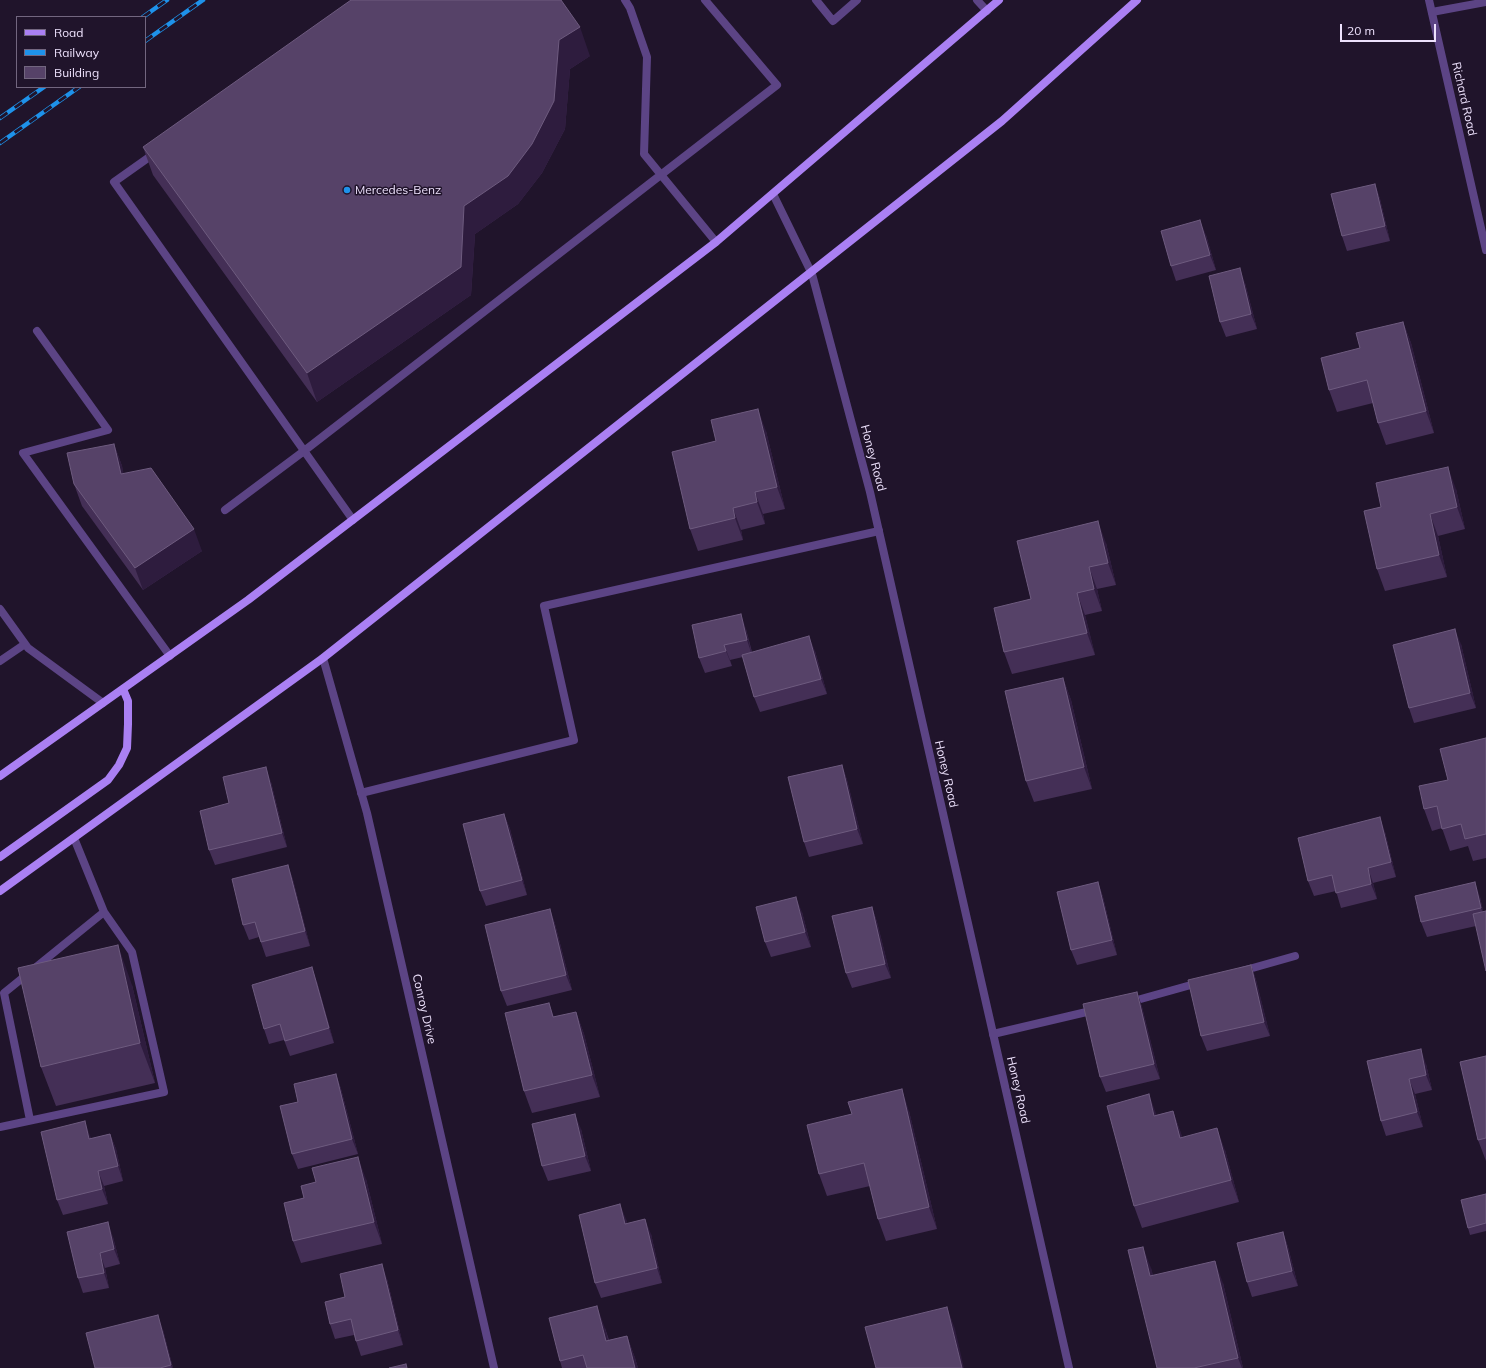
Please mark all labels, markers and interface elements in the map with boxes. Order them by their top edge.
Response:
legend [16,16,146,88]
scale bar [1342,16,1438,42]
text: 20 m [1347,23,1375,38]
text: Road [54,25,83,40]
text: Railway [54,45,99,60]
street label: Richard Road [1449,61,1479,137]
text: Building [54,65,99,80]
place label: Mercedes-Benz [355,183,441,197]
marker: Mercedes-Benz [342,185,352,195]
street label: Honey Road [857,423,889,493]
street label: Honey Road [931,739,961,809]
street label: Conroy Drive [409,973,439,1045]
street label: Honey Road [1003,1055,1033,1125]

